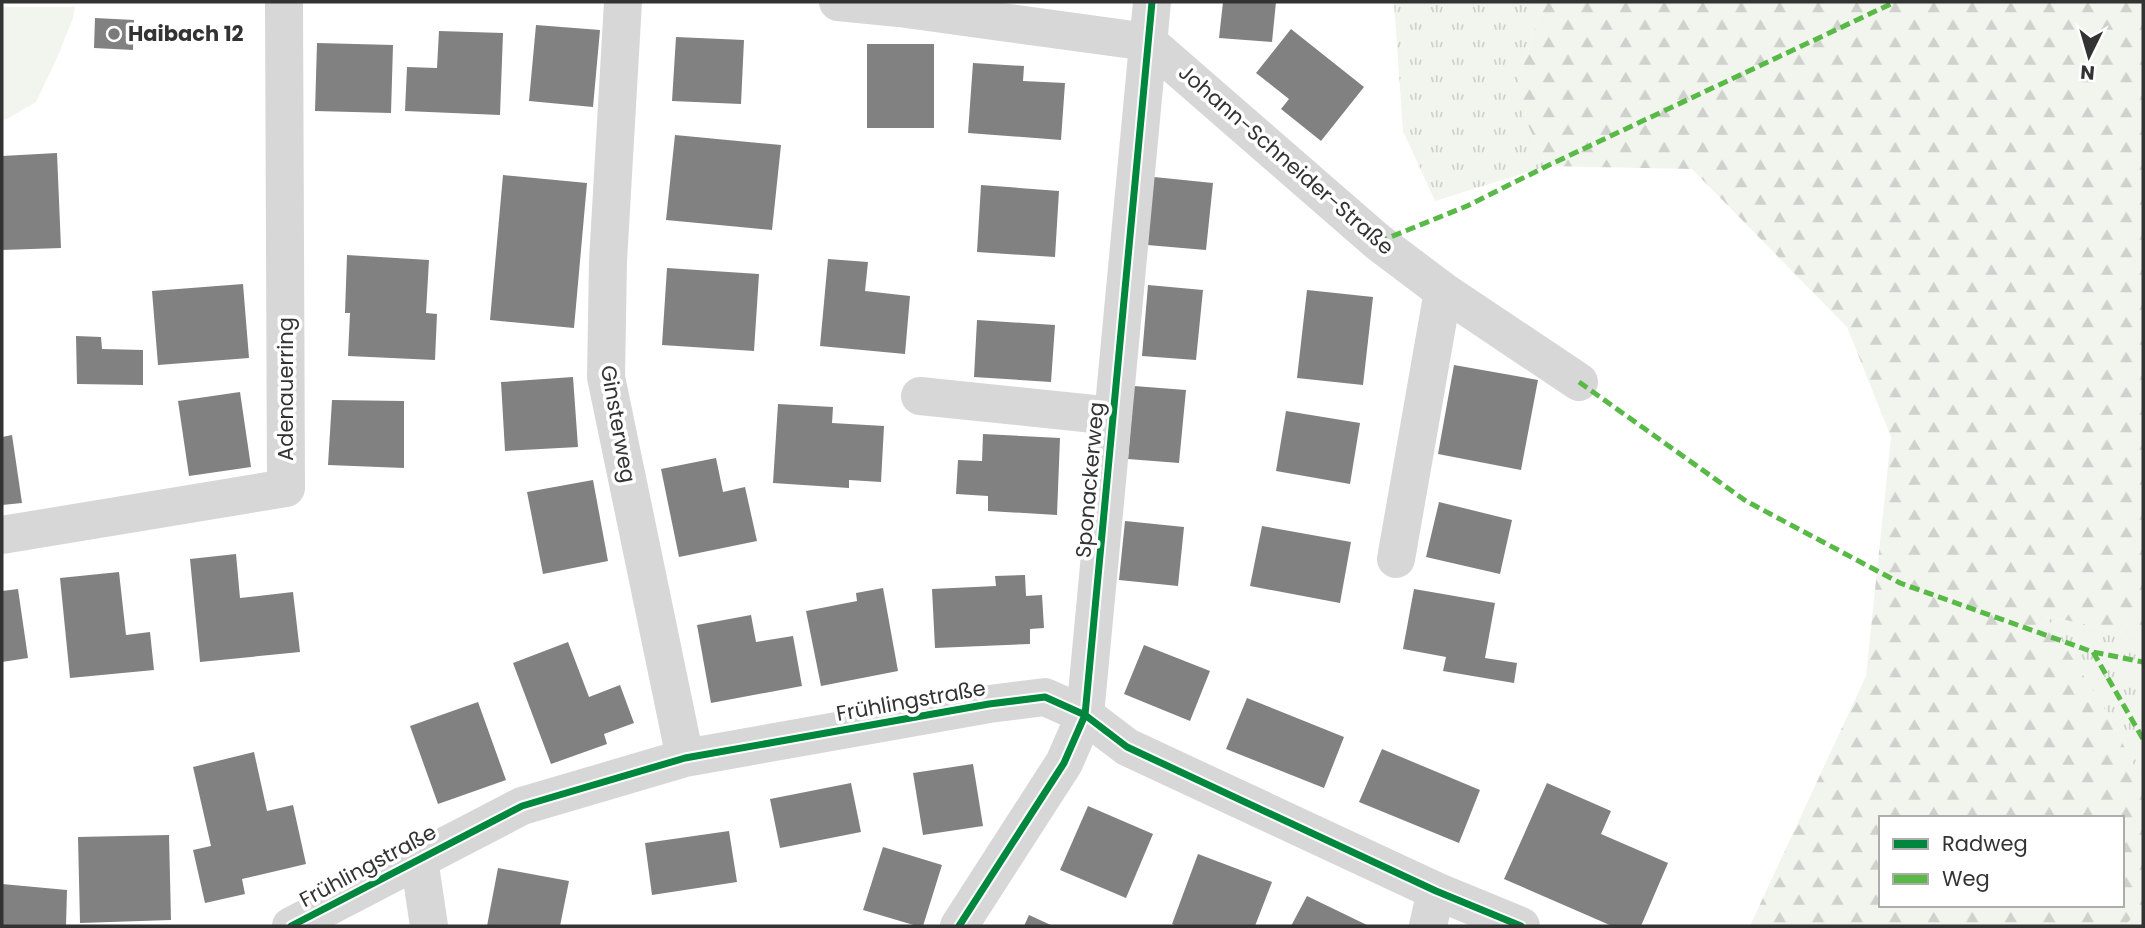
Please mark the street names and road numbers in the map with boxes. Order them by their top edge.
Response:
street label: Johann-Schneider-Straße [1172,58,1400,261]
street label: Adenauerring [271,317,300,461]
street label: Ginsterweg [594,363,643,485]
street label: Sponackerweg [1068,401,1111,559]
street label: Frühlingstraße [834,673,988,728]
street label: Frühlingstraße [294,817,441,914]

